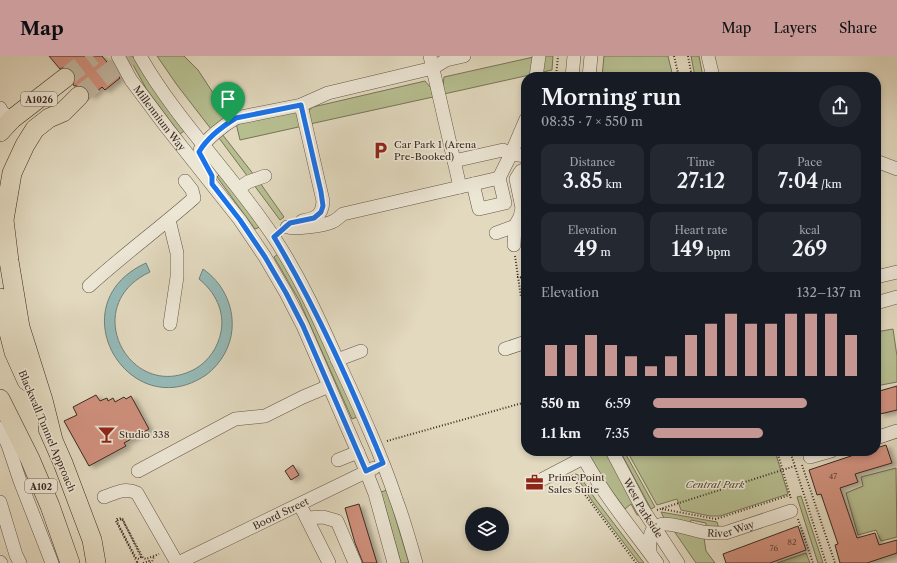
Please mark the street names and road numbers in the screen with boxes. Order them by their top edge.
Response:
street label: Millennium Way [131,83,189,154]
road number: A1026 [21,92,57,106]
street label: Blackwall Tunnel Approach [15,368,79,494]
street label: West Parkside [620,475,666,540]
road number: A102 [25,479,57,493]
street label: Boord Street [251,494,311,532]
street label: River Way [707,517,756,540]

